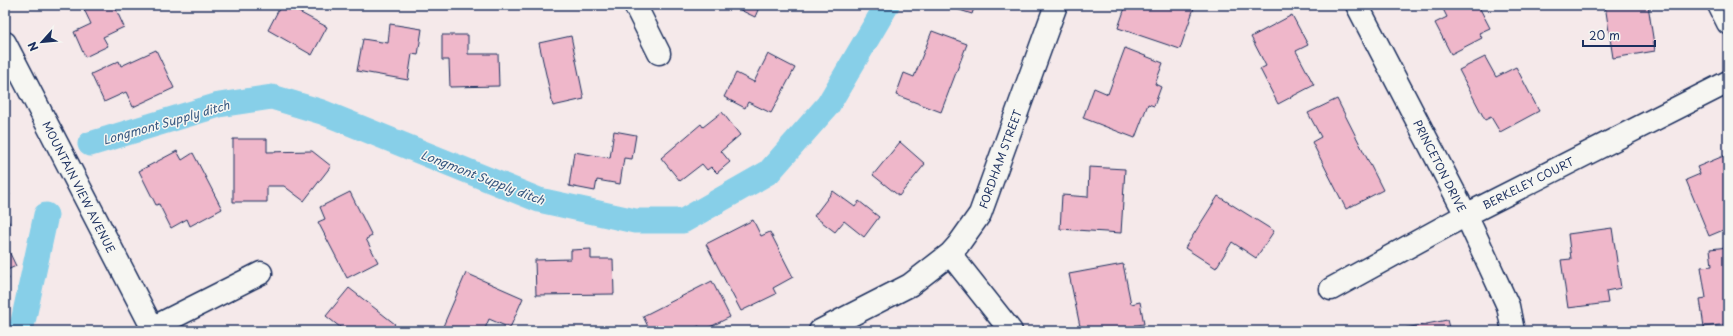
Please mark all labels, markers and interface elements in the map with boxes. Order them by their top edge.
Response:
north arrow [22,22,62,62]
scale bar [1583,22,1655,48]
text: 20 m [1589,26,1620,44]
text: N [23,39,42,55]
water label: Longmont Supply ditch [101,95,232,149]
street label: FORDHAM STREET [974,107,1026,211]
street label: PRINCETON DRIVE [1409,117,1471,215]
street label: MOUNTAIN VIEW AVENUE [38,118,120,256]
water label: Longmont Supply ditch [419,145,548,209]
street label: BERKELEY COURT [1479,152,1577,213]

